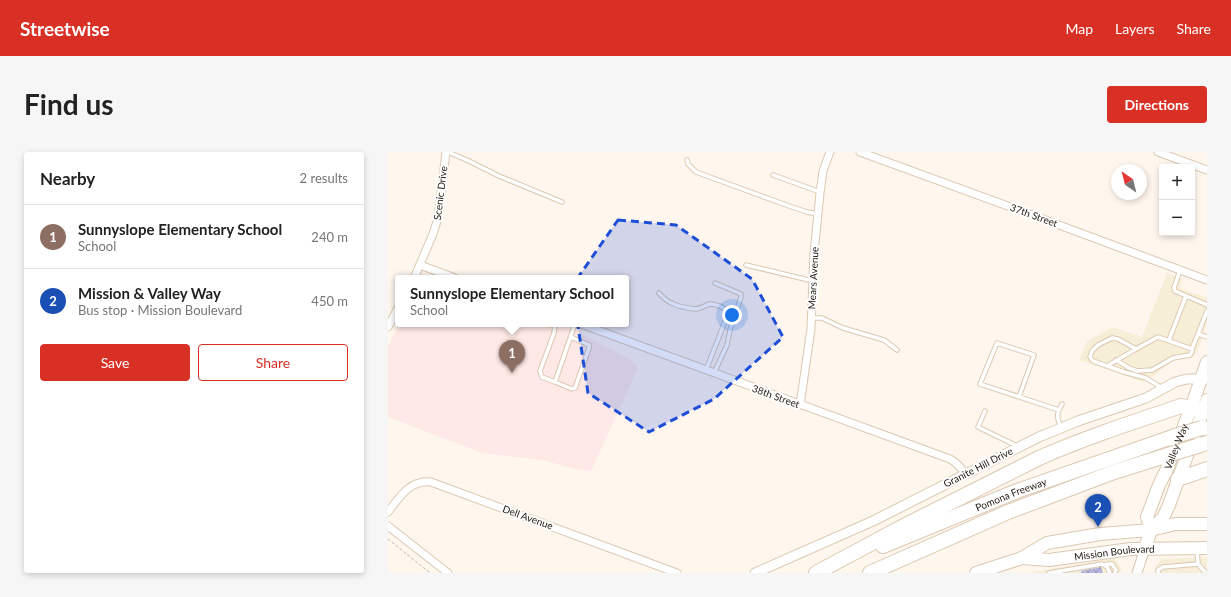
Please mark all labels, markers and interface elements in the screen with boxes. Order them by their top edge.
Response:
text: Streetwise [20,17,110,40]
text: Map [1065,20,1093,37]
text: Layers [1115,20,1155,37]
text: Share [1177,20,1211,37]
button: Directions [1107,86,1207,123]
text: Find us [24,87,114,121]
north arrow [1111,164,1147,200]
map controls [1159,164,1195,236]
button: + [1159,164,1195,200]
street label: Scenic Drive [431,165,449,221]
text: Nearby [40,168,95,189]
text: 2 results [300,170,348,186]
button: − [1159,200,1195,236]
street label: 37th Street [1009,201,1060,229]
text: Sunnyslope Elementary School [78,220,282,238]
text: 1 [49,229,57,245]
text: 240 m [311,229,348,245]
text: School [78,238,116,254]
street label: Mears Avenue [805,246,821,310]
popup [395,275,629,327]
text: Mission & Valley Way [78,284,221,302]
text: Sunnyslope Elementary School [410,284,614,302]
text: 2 [49,293,57,309]
text: 450 m [311,293,348,309]
text: Bus stop · Mission Boulevard [78,302,242,318]
text: School [410,302,448,318]
your location [722,305,742,325]
pin: 1 [499,340,525,373]
button: Save [40,344,190,381]
button: Share [198,344,348,381]
street label: 38th Street [751,382,802,410]
street label: Valley Way [1161,421,1191,471]
street label: Granite Hill Drive [941,444,1015,490]
street label: Pomona Freeway [973,475,1049,513]
pin: 2 [1085,494,1111,527]
street label: Dell Avenue [501,502,555,532]
street label: Mission Boulevard [1073,543,1155,563]

